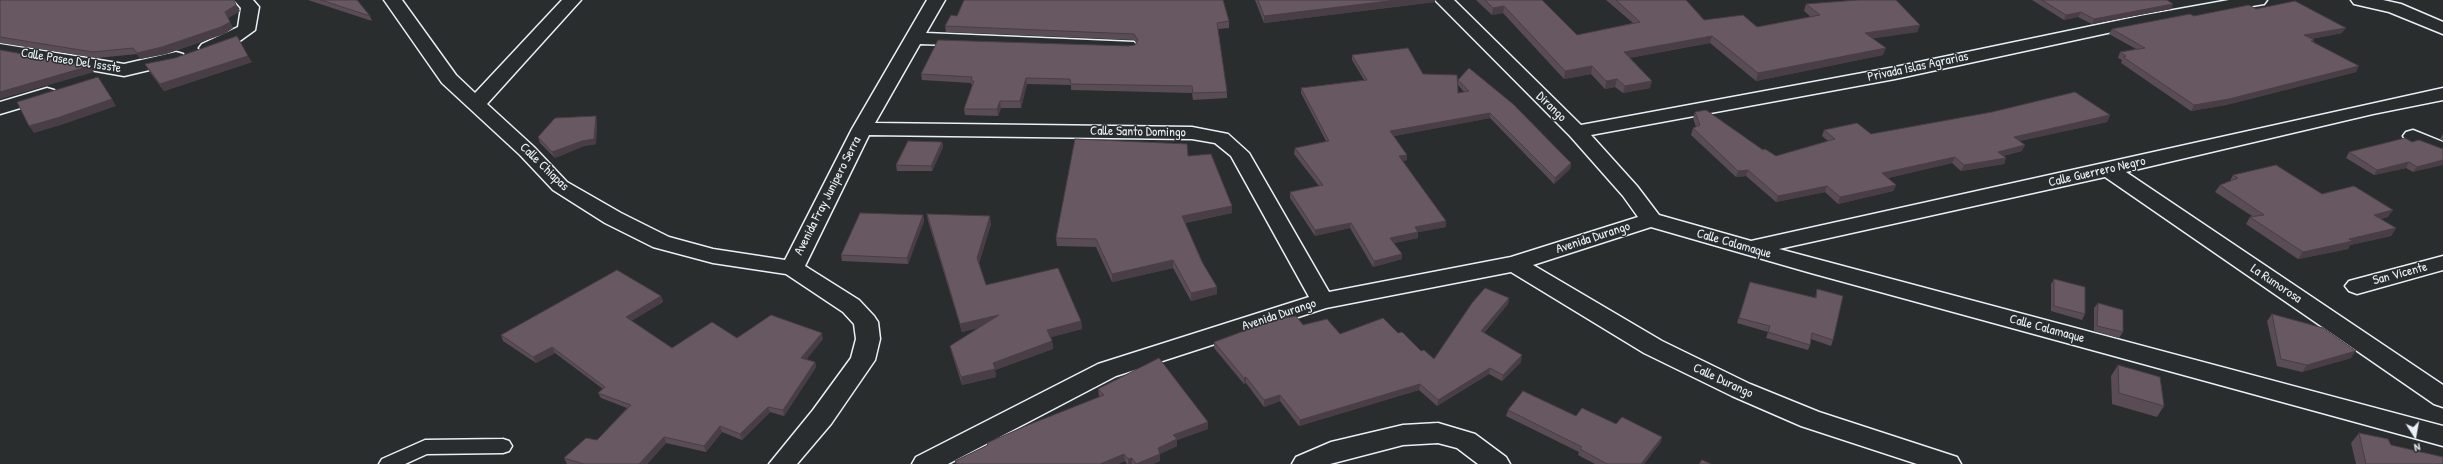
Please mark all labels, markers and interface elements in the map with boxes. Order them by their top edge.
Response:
street label: Calle Paseo Del Issste [20,45,122,77]
street label: Privada Islas Agrarias [1866,49,1970,85]
street label: Dirango [1533,89,1569,125]
street label: Calle Santo Domingo [1090,123,1186,141]
street label: Avenida Fray Junipero Serra [791,134,865,258]
street label: Calle Chiapas [516,140,572,194]
street label: Calle Guerrero Negro [2047,153,2147,191]
street label: Avenida Durango [1554,219,1632,257]
street label: Calle Calamaque [1695,226,1773,262]
street label: San Vicente [2371,259,2429,289]
street label: La Rumorosa [2247,261,2305,307]
street label: Avenida Durango [1240,296,1318,334]
street label: Calle Calamaque [2008,311,2086,347]
street label: Calle Durango [1691,360,1755,402]
north arrow [2395,416,2435,456]
text: N [2413,440,2422,455]

